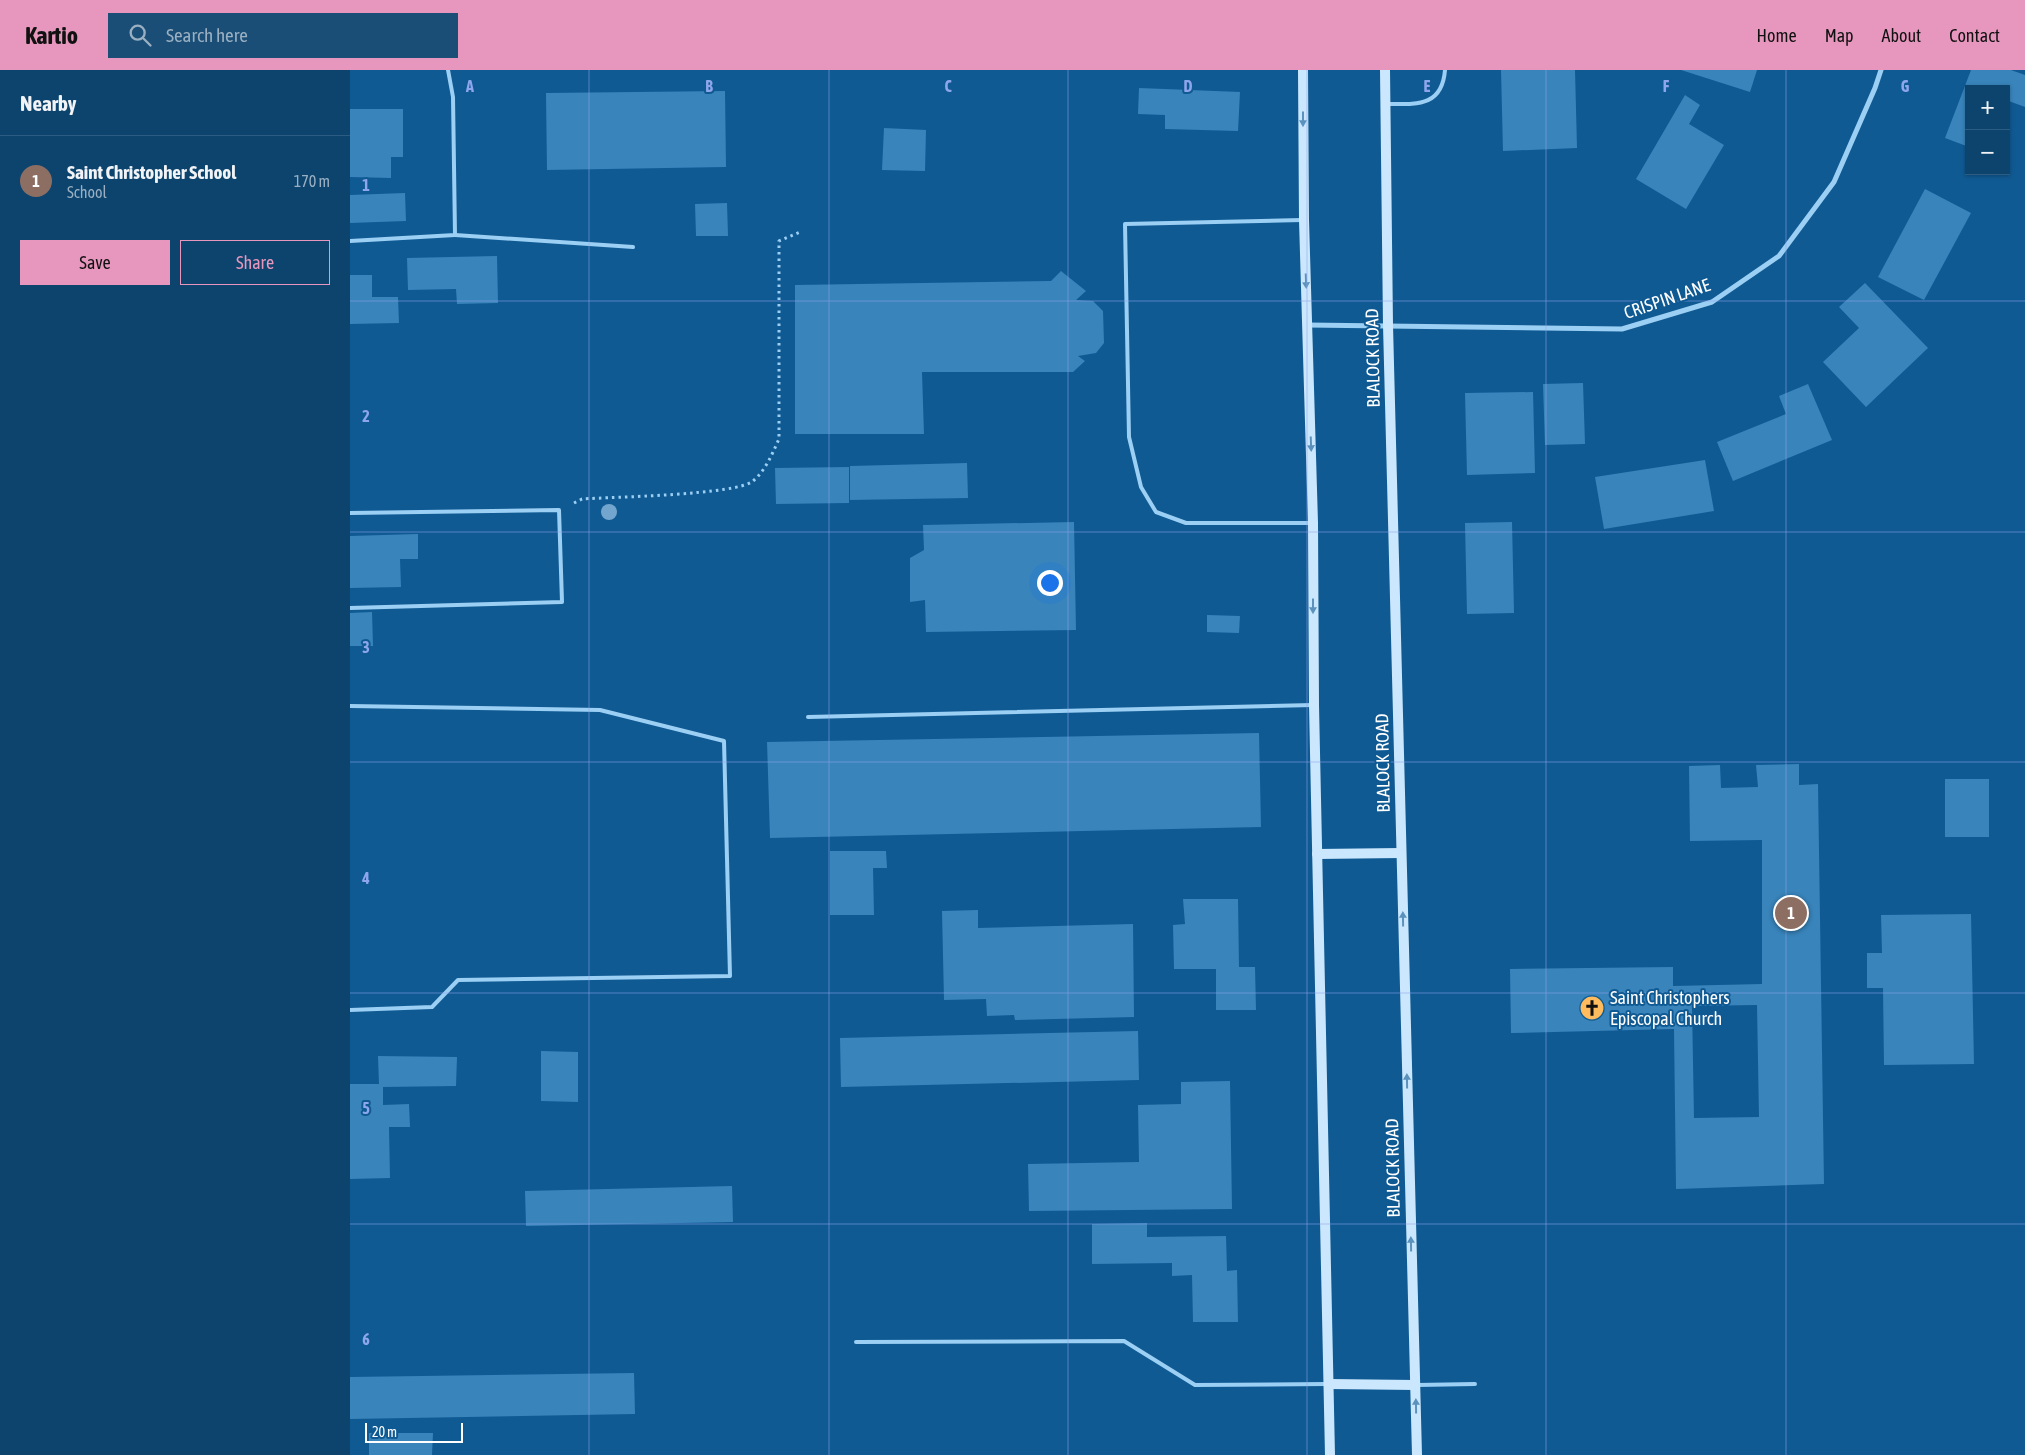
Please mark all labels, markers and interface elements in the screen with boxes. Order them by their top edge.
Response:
search box [108,13,458,58]
icon: search [126,21,154,49]
text: Kartio [25,22,78,49]
text: Search here [166,24,248,46]
text: Home [1757,25,1797,46]
text: Map [1825,25,1854,46]
text: About [1882,25,1921,46]
text: Contact [1949,25,2000,46]
text: A [465,77,474,95]
text: B [705,77,713,95]
text: C [944,77,952,95]
text: D [1184,77,1193,95]
text: E [1424,77,1431,95]
text: F [1663,77,1670,95]
text: G [1901,77,1910,95]
map controls [1965,85,2010,175]
button: + [1965,85,2010,130]
text: Nearby [20,91,76,115]
one-way arrow [1299,111,1307,127]
button: − [1965,130,2010,175]
text: Saint Christopher School [67,161,236,183]
text: 1 [32,172,40,190]
text: 170 m [294,172,330,190]
text: 1 [362,176,370,194]
text: School [67,183,107,201]
button: Save [20,240,170,285]
button: Share [180,240,330,285]
one-way arrow [1302,273,1310,289]
street label: CRISPIN LANE [1621,274,1713,323]
street label: BLALOCK ROAD [1361,308,1384,408]
text: 2 [362,407,370,425]
one-way arrow [1307,436,1315,452]
your location [1037,570,1063,596]
one-way arrow [1309,598,1317,614]
text: 3 [362,638,370,656]
street label: BLALOCK ROAD [1371,713,1394,813]
text: 4 [361,869,370,887]
pin: 1 [1775,894,1807,932]
one-way arrow [1399,911,1407,927]
place label: Saint Christophers Episcopal Church [1610,987,1730,1029]
church icon: Saint Christophers Episcopal Church [1579,995,1605,1021]
one-way arrow [1403,1073,1411,1089]
text: 5 [362,1099,370,1117]
street label: BLALOCK ROAD [1381,1118,1404,1218]
one-way arrow [1407,1236,1415,1252]
text: 6 [362,1330,370,1348]
one-way arrow [1411,1398,1419,1414]
scale bar [365,1420,462,1443]
text: 20 m [372,1424,397,1440]

